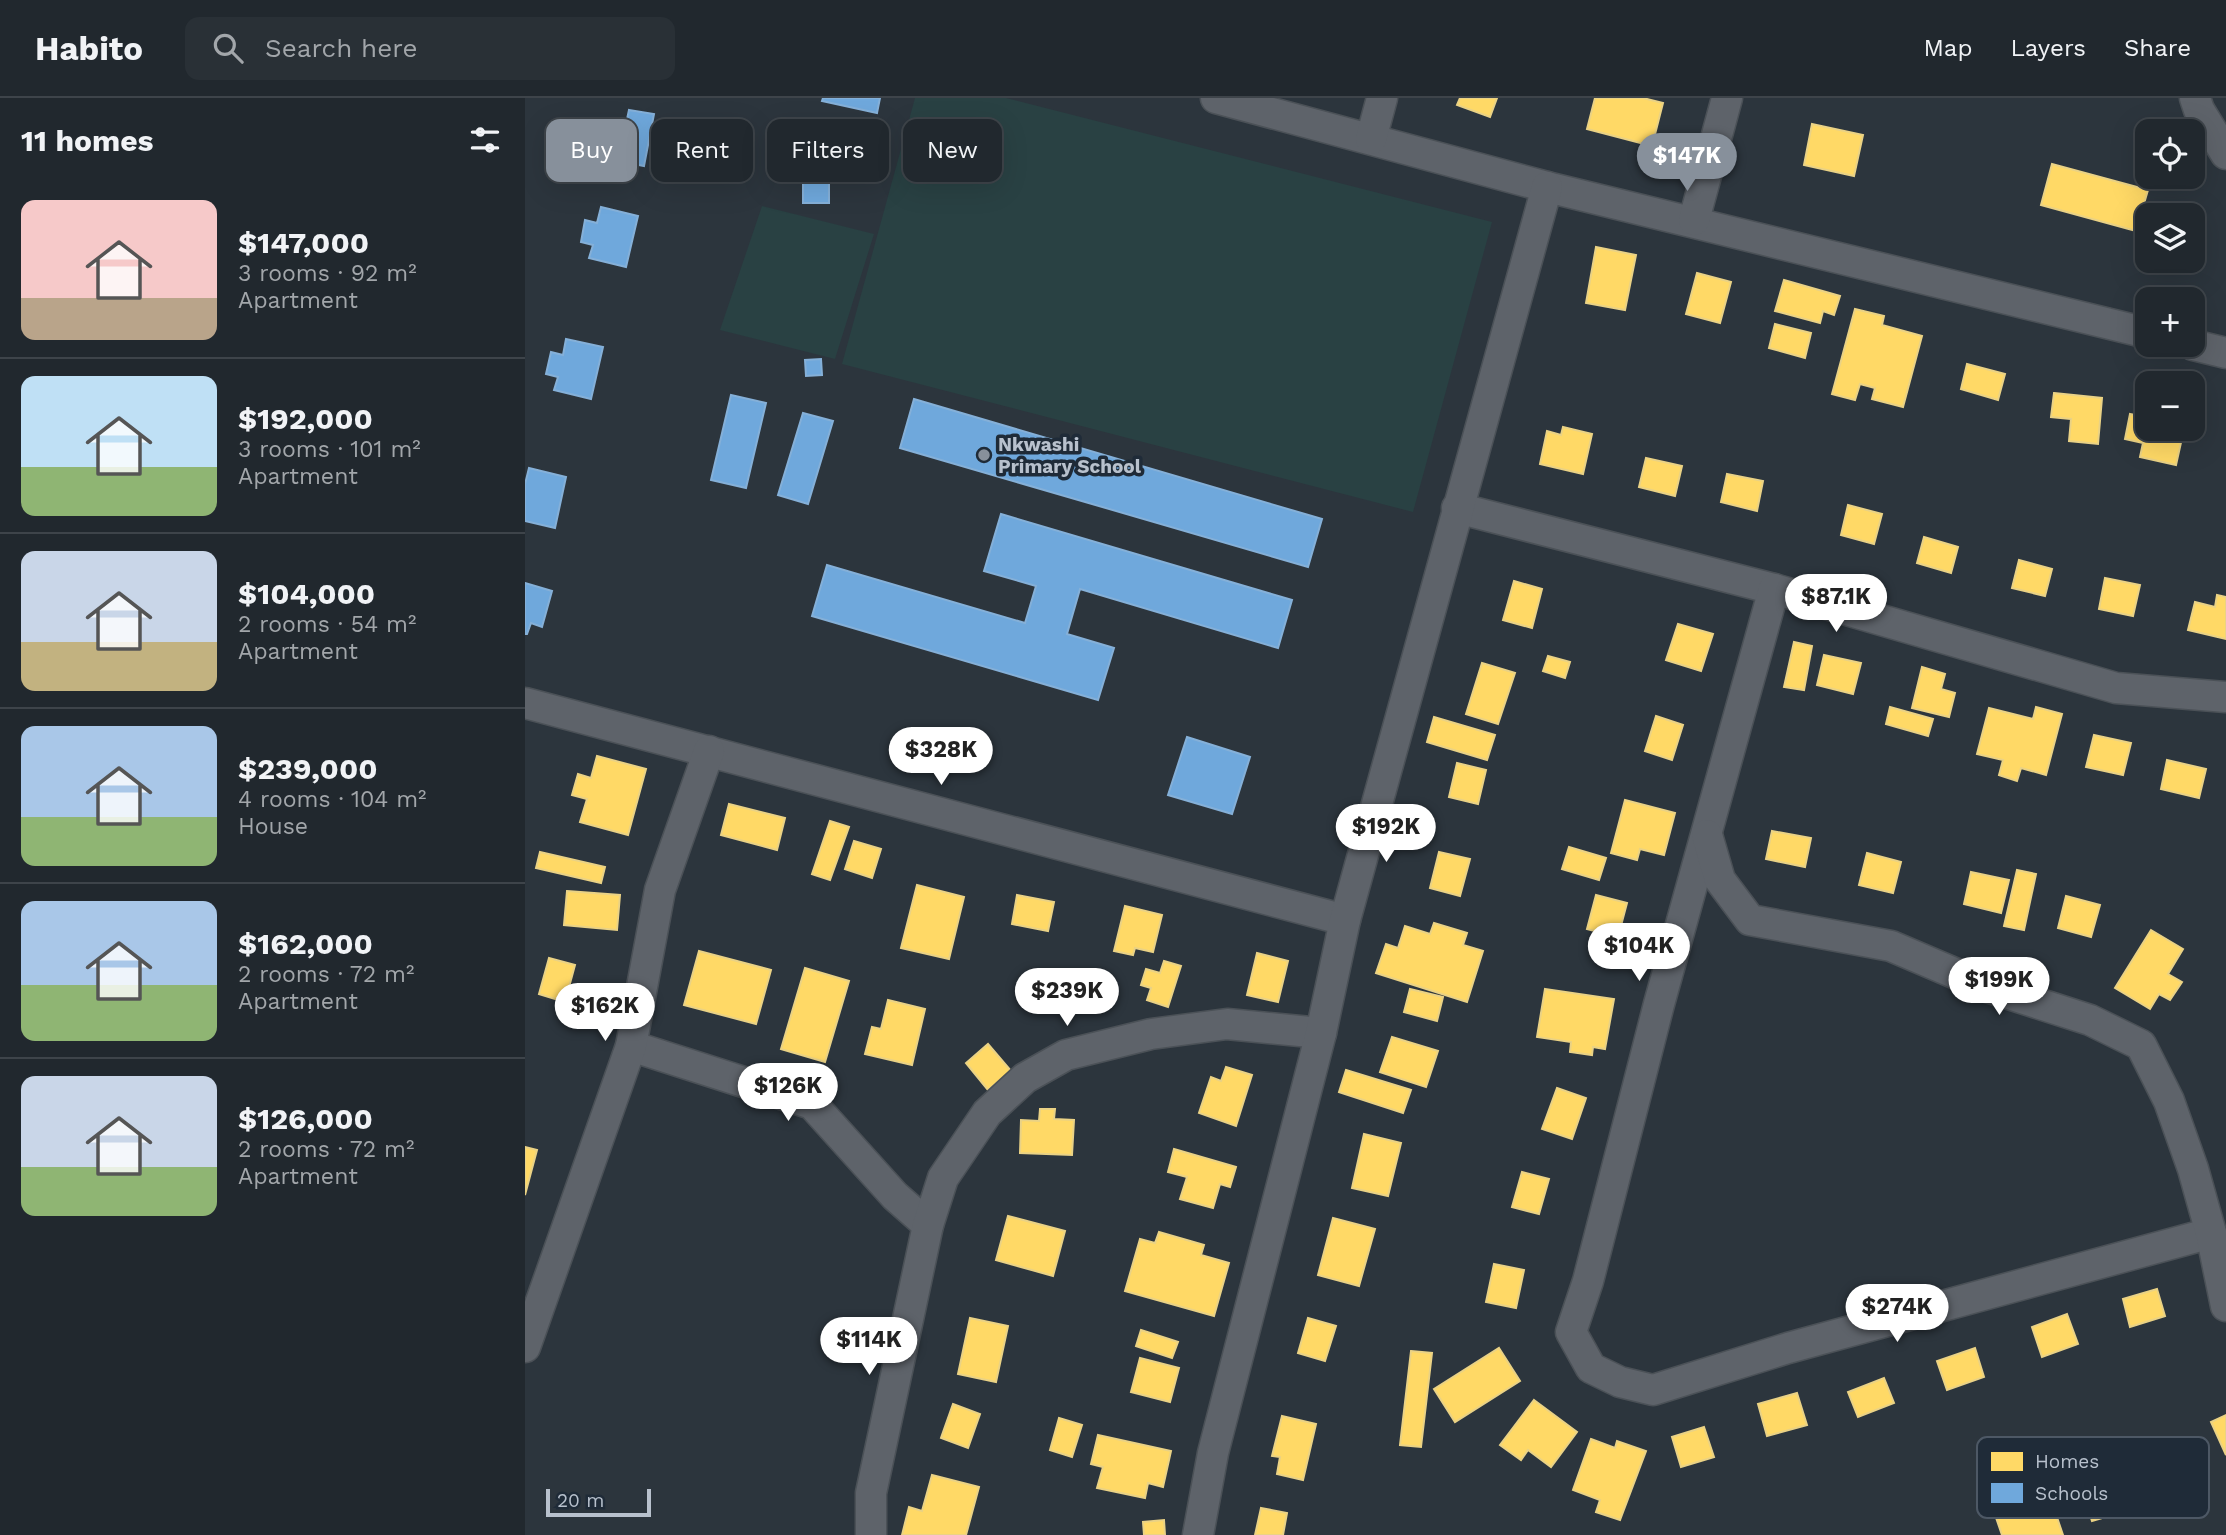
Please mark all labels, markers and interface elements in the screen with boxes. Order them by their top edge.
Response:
search box [185,17,675,80]
text: Habito [35,29,143,68]
icon: search [209,29,247,67]
text: Search here [265,33,417,63]
text: Map [1924,34,1972,62]
text: Layers [2010,34,2086,62]
text: Share [2124,34,2191,62]
chip: Buy [546,119,637,182]
chip: Rent [651,119,753,182]
chip: Filters [767,119,889,182]
chip: New [903,119,1002,182]
map controls [2135,119,2205,441]
button: locate [2135,119,2205,189]
icon: filters [466,121,504,159]
text: 11 homes [21,123,154,158]
pin: $147K [1638,134,1736,193]
text: $147K [1653,142,1721,169]
button: layers [2135,203,2205,273]
text: $147,000 [238,225,369,260]
icon: home [77,228,161,312]
text: 3 rooms · 92 m² [238,260,417,287]
text: Apartment [238,287,358,314]
button: + [2135,287,2205,357]
button: − [2135,371,2205,441]
text: $192,000 [238,401,373,436]
icon: home [77,404,161,488]
place label: Nkwashi Primary School [998,433,1142,478]
text: 3 rooms · 101 m² [238,436,421,463]
marker: Nkwashi Primary School [976,447,992,463]
text: Apartment [238,463,358,490]
pin: $87.1K [1779,574,1893,634]
text: $104,000 [238,576,375,611]
icon: home [77,579,161,663]
text: $87.1K [1801,583,1871,610]
text: 2 rooms · 54 m² [238,611,416,638]
text: Apartment [238,638,358,665]
pin: $328K [892,728,990,787]
text: $328K [905,736,977,763]
text: $239,000 [238,751,378,786]
icon: home [77,754,161,838]
text: 4 rooms · 104 m² [238,786,426,813]
pin: $192K [1337,804,1435,864]
text: House [238,813,308,840]
text: $192K [1352,813,1420,840]
pin: $104K [1590,924,1688,983]
text: $162,000 [238,926,373,961]
icon: home [77,929,161,1013]
text: $104K [1604,932,1674,959]
pin: $199K [1950,958,2048,1017]
text: 2 rooms · 72 m² [238,961,414,988]
text: $199K [1965,966,2033,993]
pin: $239K [1018,968,1116,1028]
text: $239K [1031,977,1103,1004]
pin: $162K [556,984,654,1043]
text: Apartment [238,988,358,1015]
text: $162K [571,992,639,1019]
pin: $126K [739,1063,837,1123]
text: $126K [754,1072,822,1099]
text: $126,000 [238,1101,373,1136]
icon: home [77,1104,161,1188]
text: 2 rooms · 72 m² [238,1136,414,1163]
text: Apartment [238,1163,358,1190]
pin: $274K [1848,1284,1946,1344]
text: $274K [1862,1293,1932,1320]
pin: $114K [820,1318,918,1377]
text: $114K [836,1326,902,1353]
legend [1977,1437,2209,1518]
text: Homes [2035,1450,2099,1473]
text: Schools [2035,1482,2108,1505]
scale bar [546,1486,651,1518]
text: 20 m [557,1489,604,1512]

